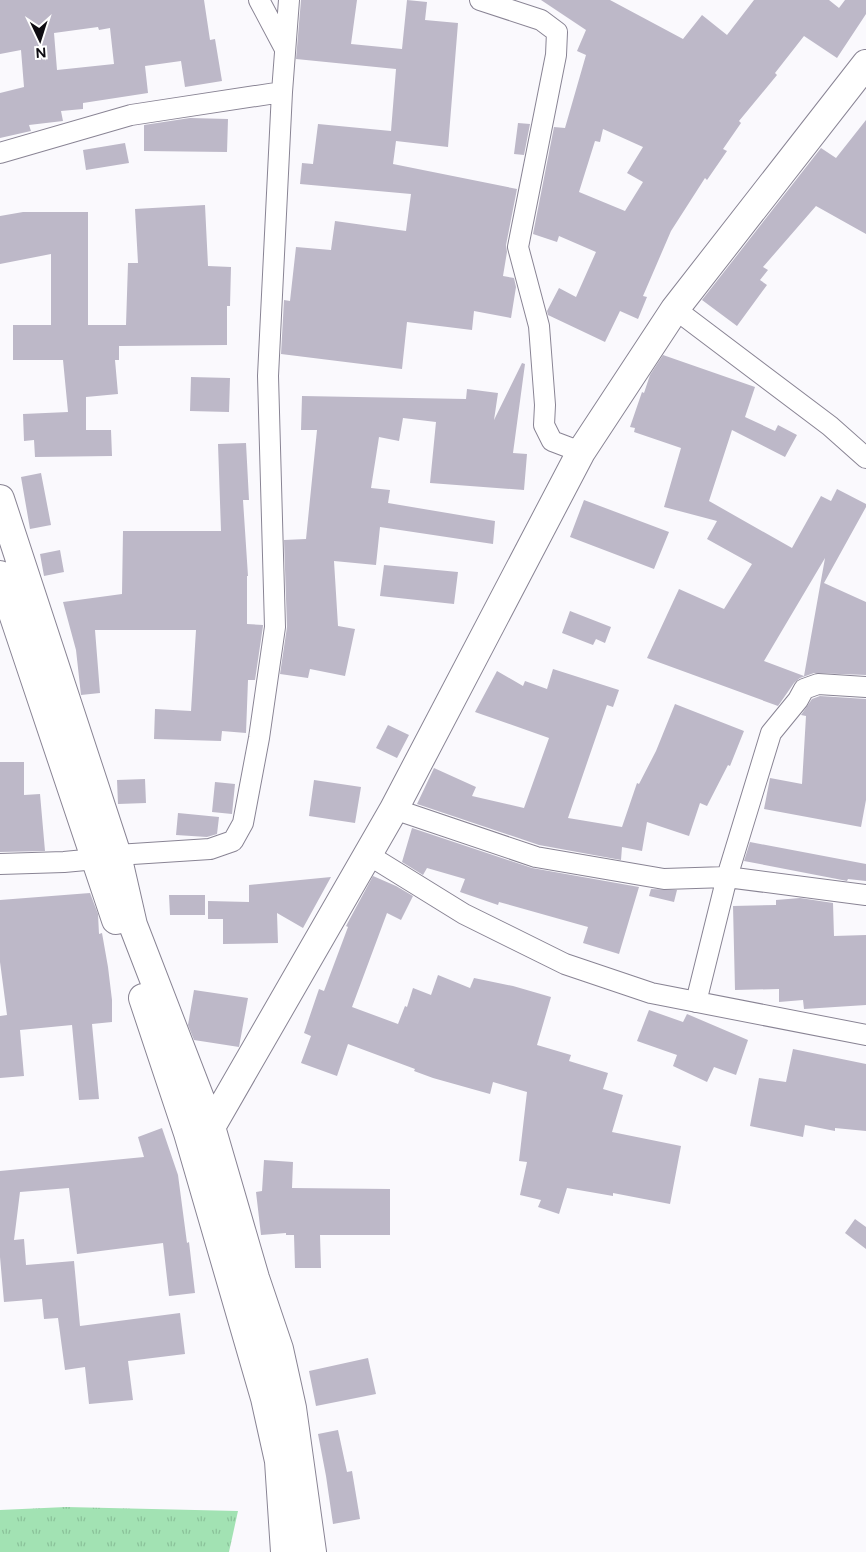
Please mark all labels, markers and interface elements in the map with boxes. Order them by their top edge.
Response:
north arrow [15,15,65,65]
text: N [35,44,47,61]

